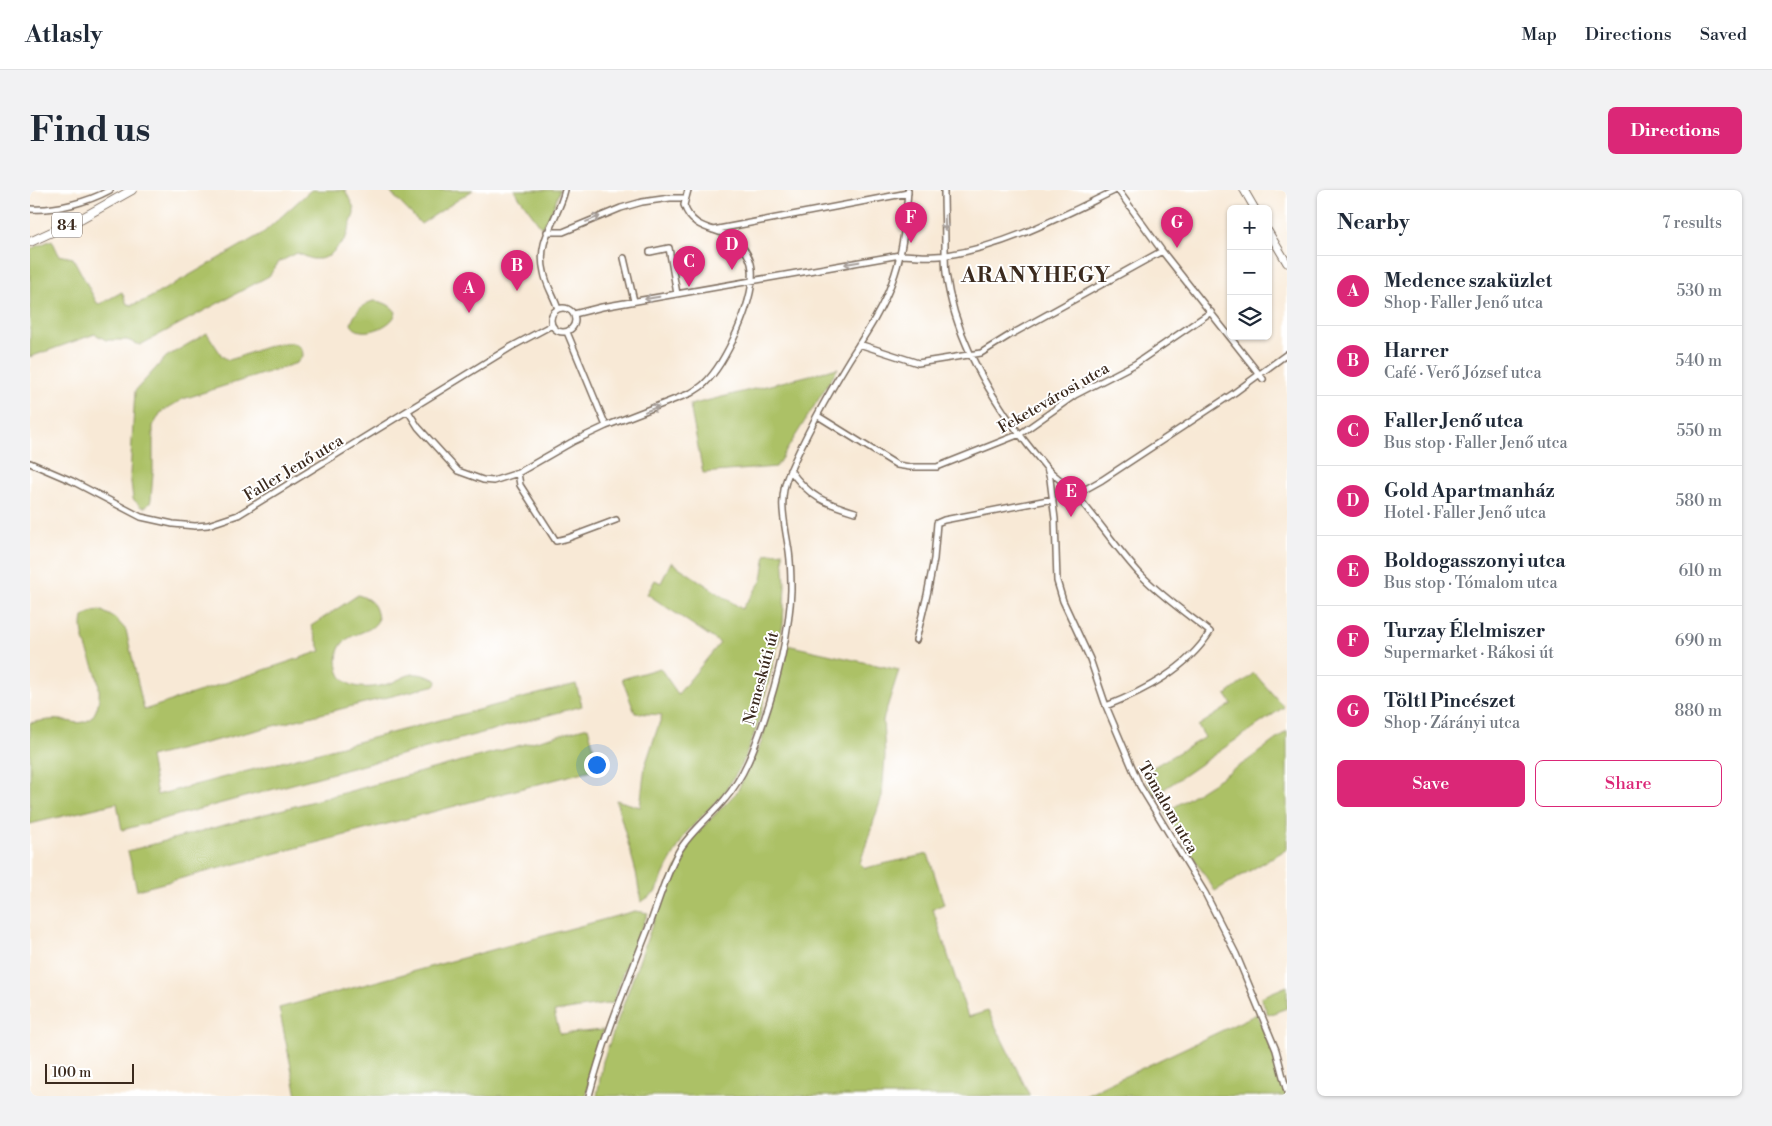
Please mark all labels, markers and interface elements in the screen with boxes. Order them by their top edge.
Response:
text: Atlasly [25,20,102,50]
text: Map [1521,23,1557,46]
text: Directions [1585,23,1672,46]
text: Saved [1700,23,1747,46]
button: Directions [1608,107,1742,154]
text: Find us [30,109,150,152]
pin: F [895,202,927,243]
map controls [1227,205,1272,340]
button: + [1227,205,1272,250]
pin: G [1161,207,1193,248]
text: Nearby [1337,210,1410,236]
road number: 84 [52,212,82,238]
text: 7 results [1662,213,1722,233]
one-way arrow [585,214,600,224]
one-way arrow [940,214,949,230]
pin: D [716,229,748,270]
pin: C [673,246,705,287]
pin: B [501,250,533,291]
button: − [1227,250,1272,295]
one-way arrow [845,259,861,269]
district label: ARANYHEGY [960,263,1111,289]
text: Medence szaküzlet [1384,269,1552,293]
pin: A [453,272,485,313]
text: A [1347,281,1359,301]
text: 530 m [1676,281,1722,301]
text: Shop · Faller Jenő utca [1384,293,1543,313]
one-way arrow [644,294,660,304]
button: layers [1227,295,1272,340]
text: Harrer [1384,339,1449,363]
text: B [1347,351,1359,371]
text: 540 m [1675,351,1722,371]
street label: Feketevárosi utca [994,357,1114,438]
text: Café · Verő József utca [1384,363,1542,383]
one-way arrow [644,403,659,413]
text: Faller Jenő utca [1384,409,1523,433]
text: C [1347,421,1359,441]
text: 550 m [1676,421,1722,441]
street label: Faller Jenő utca [240,430,348,506]
text: Bus stop · Faller Jenő utca [1384,433,1568,453]
pin: E [1055,476,1087,517]
text: Gold Apartmanház [1384,479,1555,503]
text: D [1347,491,1359,511]
text: 580 m [1675,491,1722,511]
text: Hotel · Faller Jenő utca [1384,503,1546,523]
text: Boldogasszonyi utca [1384,549,1566,573]
text: E [1347,561,1359,581]
text: 610 m [1678,561,1722,581]
text: Bus stop · Tómalom utca [1384,573,1558,593]
text: Turzay Élelmiszer [1384,619,1545,643]
street label: Nemeskúti út [739,629,783,727]
text: F [1347,631,1359,651]
text: 690 m [1675,631,1722,651]
text: Supermarket · Rákosi út [1384,643,1554,663]
text: Töltl Pincészet [1384,689,1515,713]
text: G [1347,701,1359,721]
text: 880 m [1674,701,1722,721]
text: Shop · Zárányi utca [1384,713,1520,733]
your location [584,752,610,778]
street label: Tómalom utca [1134,758,1203,858]
button: Save [1337,760,1525,807]
button: Share [1535,760,1722,807]
scale bar [45,1061,134,1084]
text: 100 m [52,1064,91,1082]

